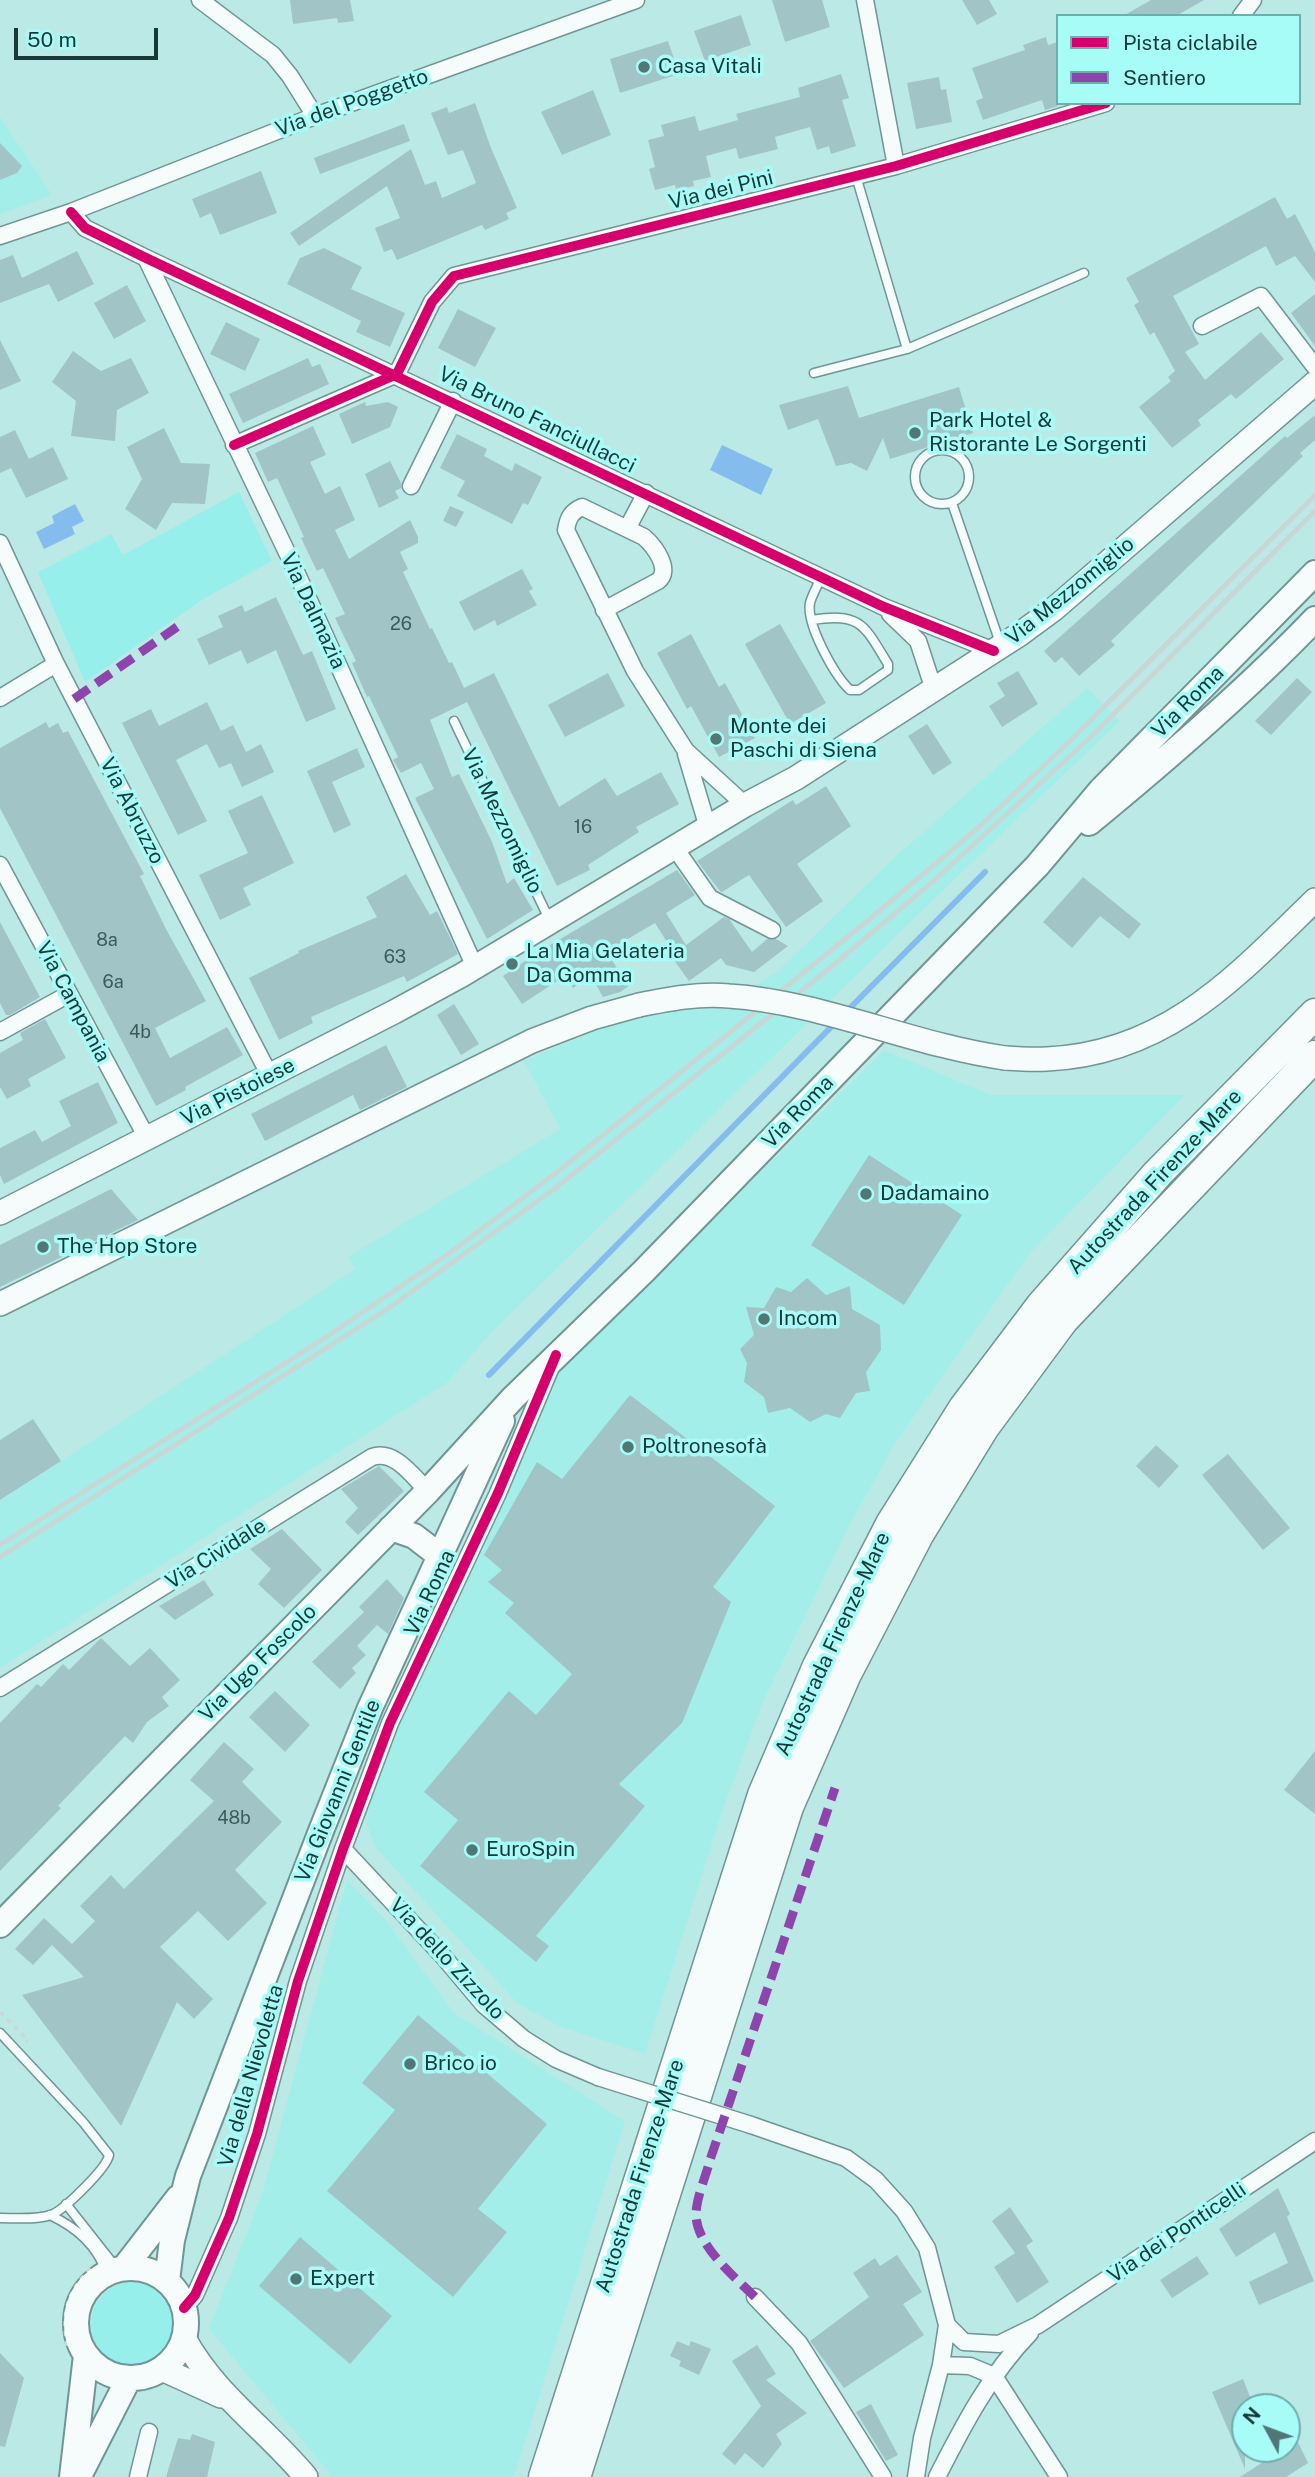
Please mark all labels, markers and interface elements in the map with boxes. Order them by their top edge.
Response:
scale bar [18,14,161,58]
legend [1056,14,1301,105]
text: 50 m [27,27,77,52]
text: Pista ciclabile [1123,30,1258,55]
place label: Casa Vitali [658,54,762,80]
marker: Casa Vitali [636,59,652,75]
street label: Via del Poggetto [272,64,432,142]
text: Sentiero [1123,65,1206,90]
street label: Via dei Pini [666,165,776,215]
street label: Via Bruno Fanciullacci [434,361,640,479]
place label: Park Hotel & Ristorante Le Sorgenti [929,408,1147,458]
marker: Park Hotel & Ristorante Le Sorgenti [907,425,923,441]
street label: Via Mezzomiglio [1001,531,1139,651]
street label: Via Dalmazia [275,549,351,673]
house number: 26 [390,613,412,635]
street label: Via Roma [1147,661,1229,743]
place label: Monte dei Paschi di Siena [730,714,877,764]
marker: Monte dei Paschi di Siena [708,731,724,747]
street label: Via Mezzomiglio [456,744,548,898]
street label: Via Abruzzo [94,754,170,868]
house number: 16 [574,816,592,838]
house number: 8a [96,929,118,951]
street label: Via Campania [31,937,115,1067]
place label: La Mia Gelateria Da Gomma [526,939,685,989]
house number: 63 [384,946,406,968]
marker: La Mia Gelateria Da Gomma [504,956,520,972]
house number: 6a [102,971,124,993]
house number: 4b [129,1021,151,1043]
street label: Via Pistoiese [177,1053,299,1131]
street label: Via Roma [757,1070,839,1154]
street label: Autostrada Firenze-Mare [1063,1084,1247,1280]
place label: Dadamaino [880,1181,989,1207]
marker: Dadamaino [858,1186,874,1202]
place label: The Hop Store [57,1234,197,1260]
marker: The Hop Store [35,1239,51,1255]
place label: Incom [778,1306,837,1332]
marker: Incom [756,1311,772,1327]
place label: Poltronesofà [642,1434,767,1460]
marker: Poltronesofà [620,1439,636,1455]
street label: Via Cividale [161,1513,271,1595]
street label: Autostrada Firenze-Mare [770,1528,896,1760]
street label: Via Roma [399,1546,461,1640]
street label: Via Ugo Foscolo [194,1599,322,1727]
street label: Via Giovanni Gentile [290,1696,386,1886]
house number: 48b [217,1807,251,1829]
place label: EuroSpin [486,1837,575,1863]
marker: EuroSpin [464,1842,480,1858]
street label: Via dello Zizzolo [384,1893,510,2025]
street label: Via della Nievoletta [213,1982,289,2170]
place label: Brico io [424,2051,497,2077]
marker: Brico io [402,2056,418,2072]
street label: Autostrada Firenze-Mare [590,2056,690,2296]
street label: Via dei Ponticelli [1103,2177,1251,2289]
place label: Expert [310,2266,375,2292]
marker: Expert [288,2271,304,2287]
north arrow [1231,2393,1301,2463]
text: N [1238,2403,1265,2428]

